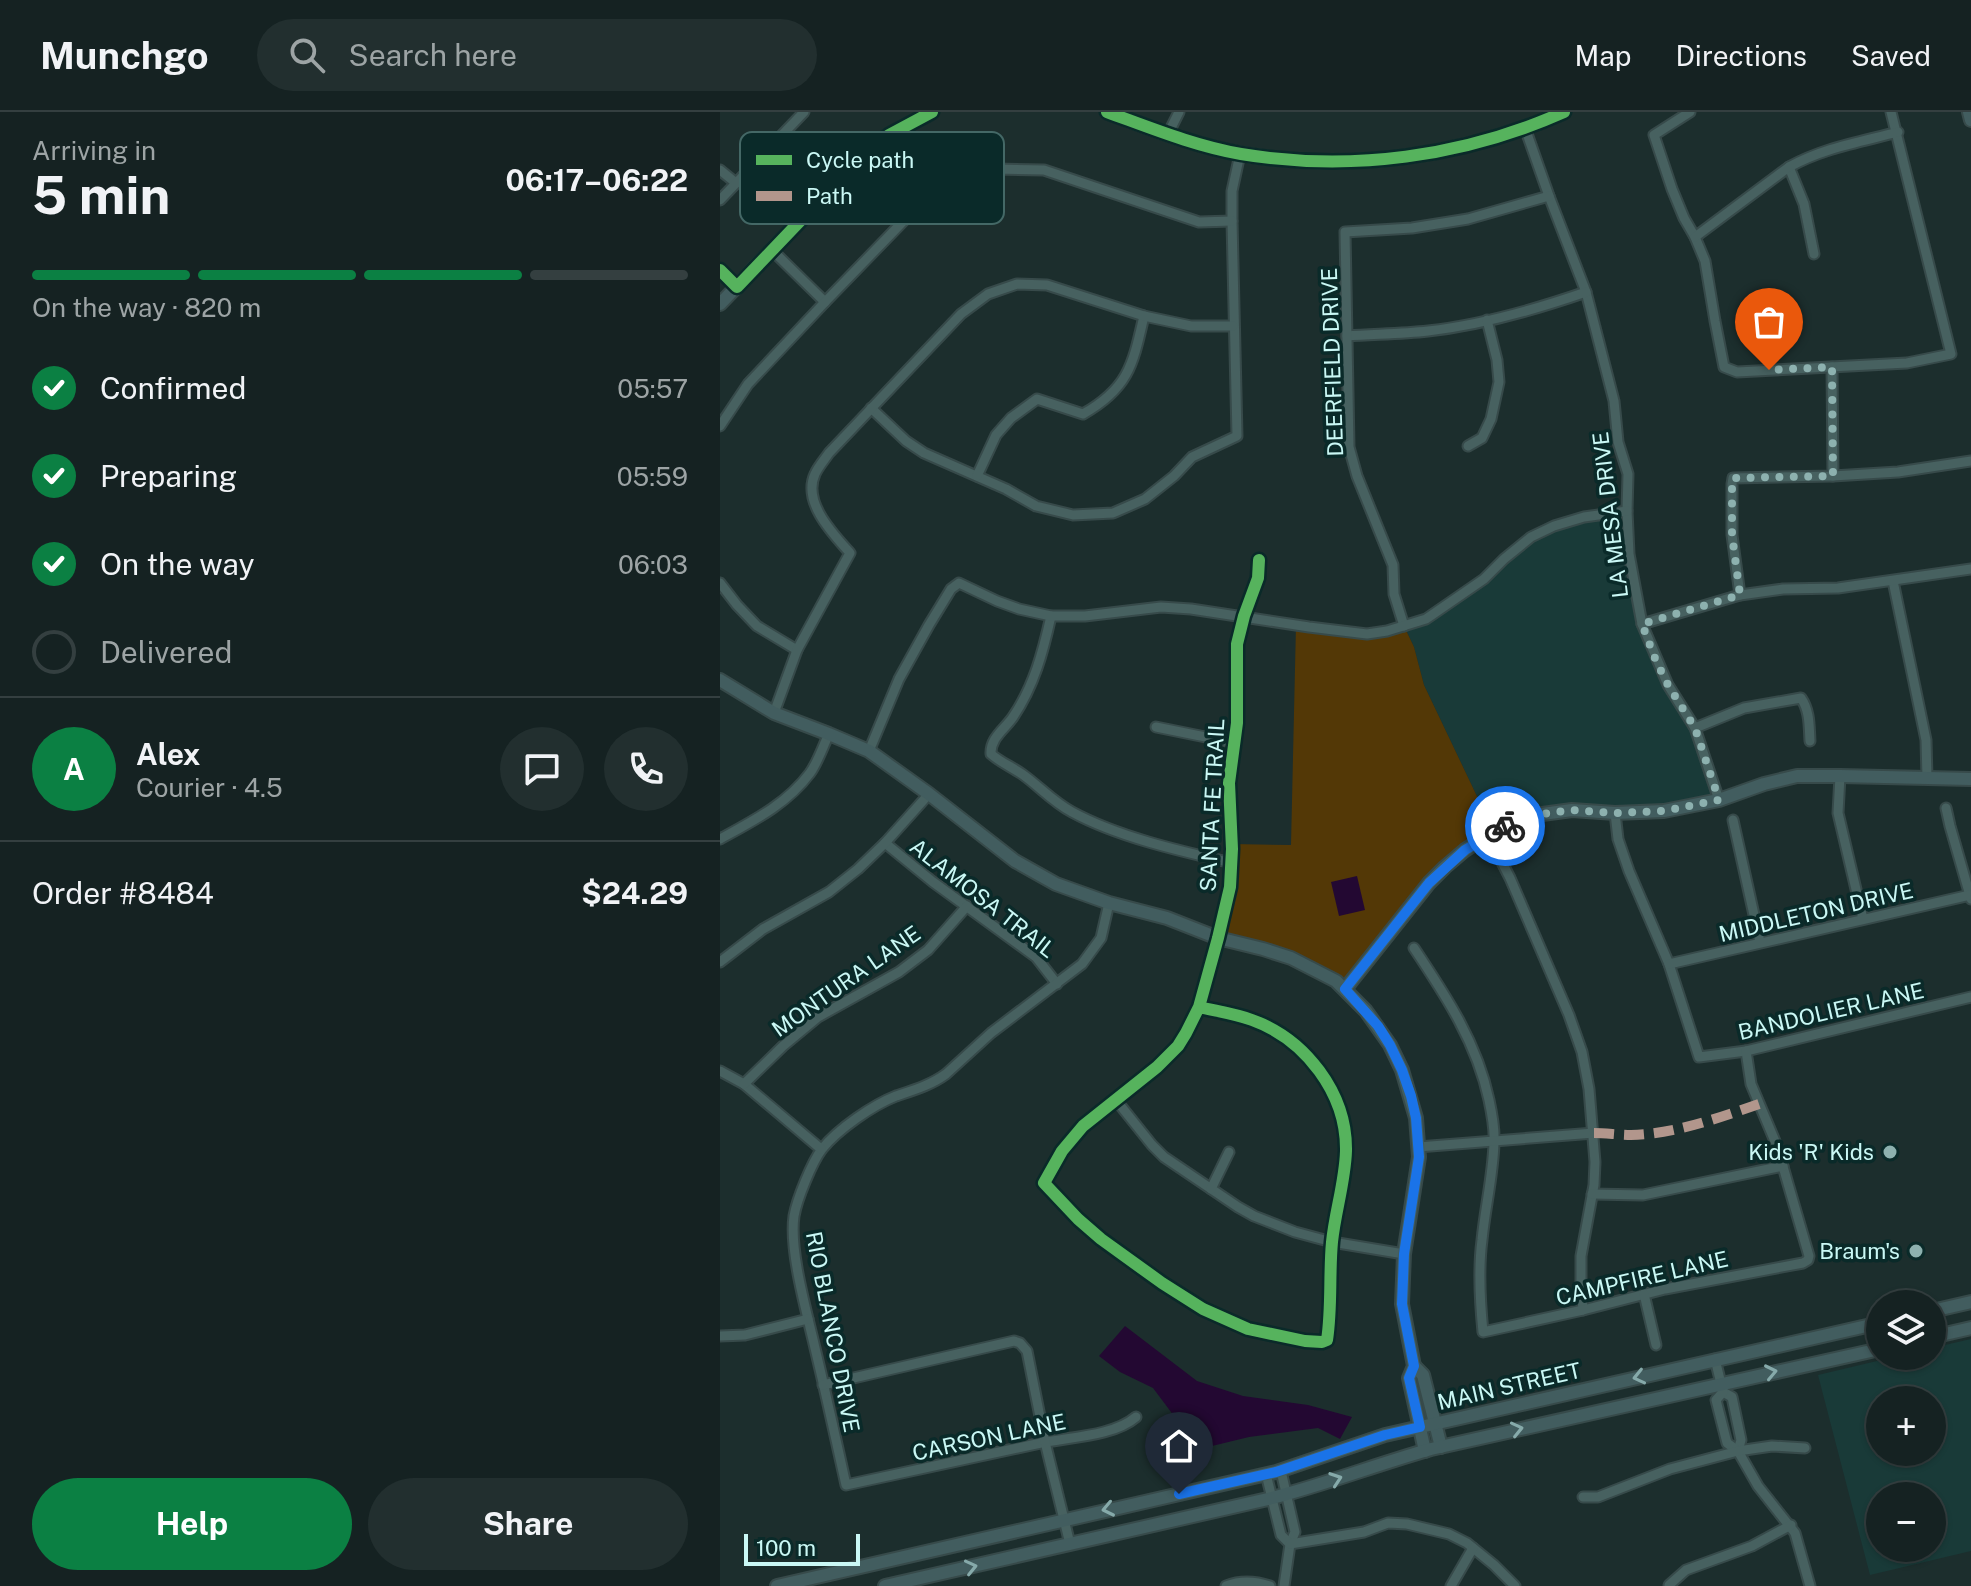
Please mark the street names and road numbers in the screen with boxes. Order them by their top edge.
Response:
street label: DEERFIELD DRIVE [1316,267,1348,457]
street label: LA MESA DRIVE [1587,430,1633,600]
street label: SANTA FE TRAIL [1194,718,1230,892]
street label: ALAMOSA TRAIL [905,833,1061,963]
street label: MIDDLETON DRIVE [1716,877,1916,947]
street label: MONTURA LANE [767,920,925,1042]
street label: BANDOLIER LANE [1735,977,1927,1045]
street label: RIO BLANCO DRIVE [801,1229,865,1435]
street label: CAMPFIRE LANE [1553,1246,1731,1310]
street label: MAIN STREET [1435,1357,1583,1415]
street label: CARSON LANE [910,1408,1068,1466]

